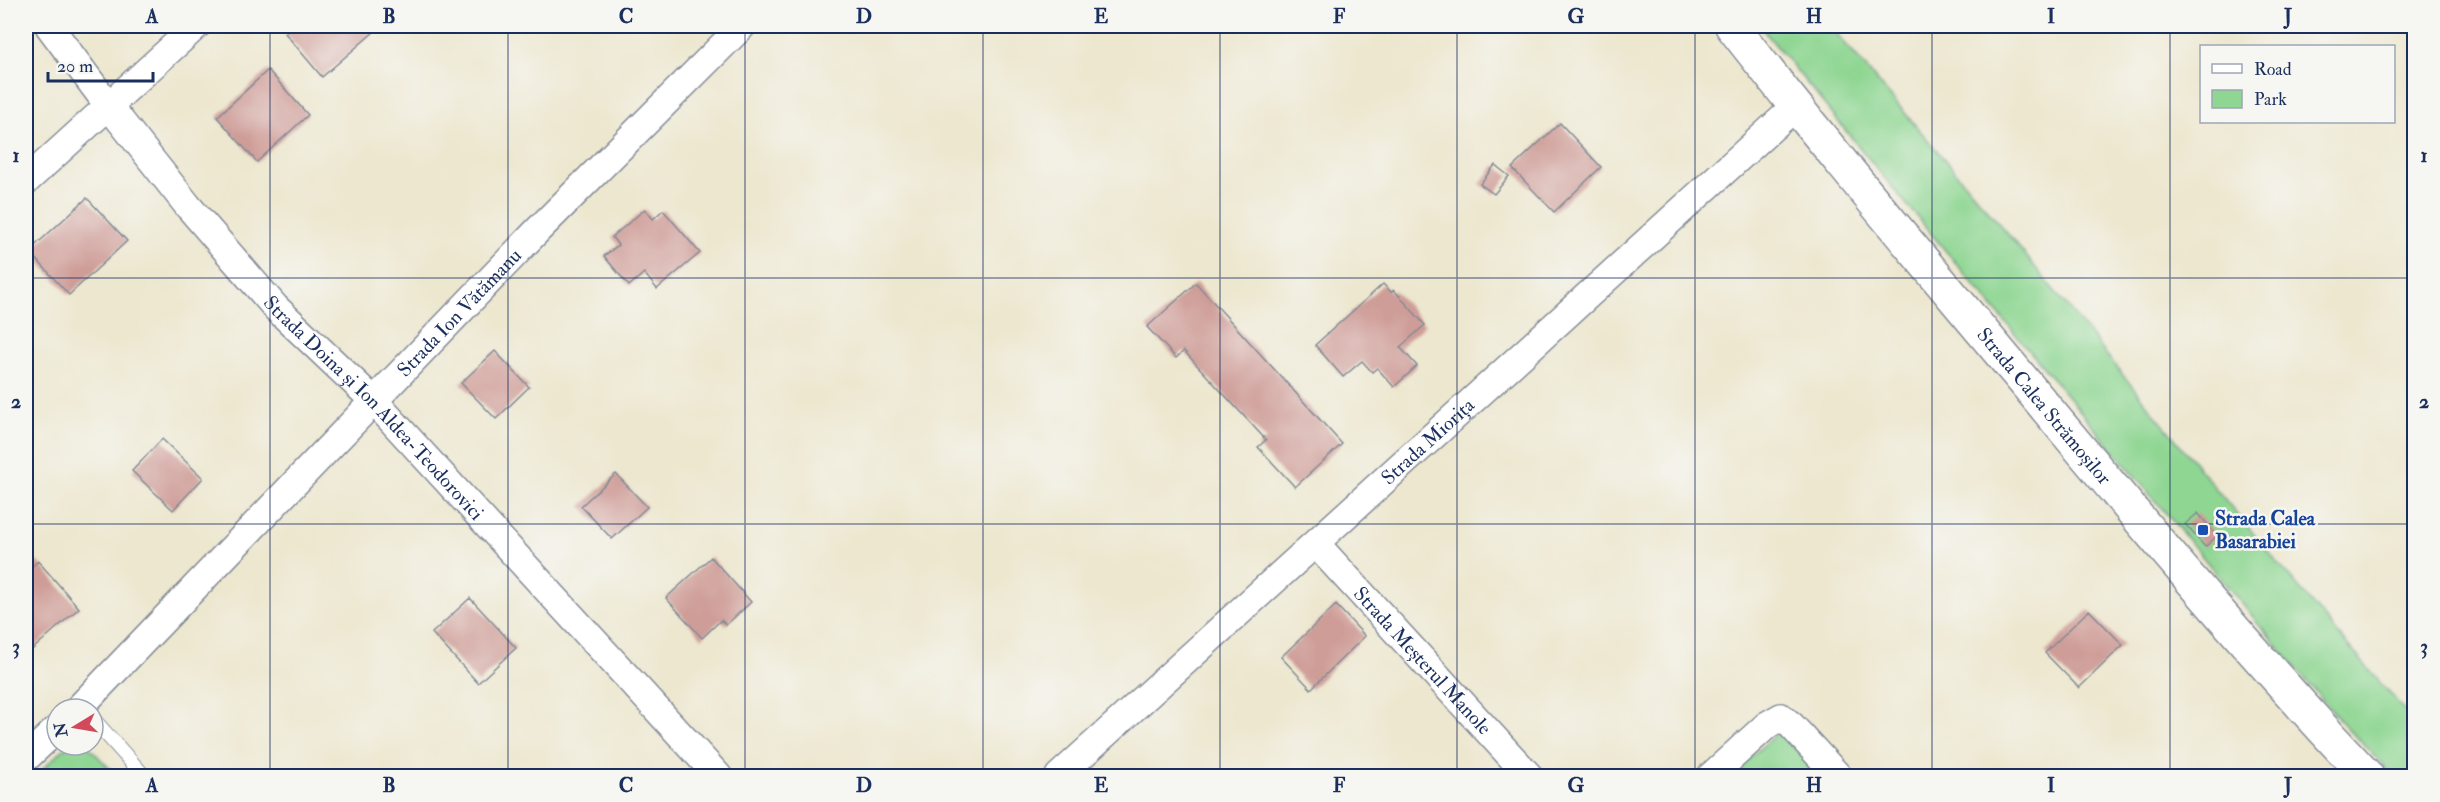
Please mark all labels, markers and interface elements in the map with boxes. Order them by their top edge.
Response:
text: A [145,4,159,29]
text: B [382,4,396,29]
text: C [619,4,633,29]
text: D [856,4,872,29]
text: E [1094,4,1109,29]
text: F [1333,4,1346,29]
text: G [1568,4,1585,29]
text: H [1806,4,1822,29]
text: I [2047,4,2055,29]
text: J [2283,4,2292,29]
scale bar [48,45,153,83]
legend [2200,45,2395,123]
text: 20 m [57,55,93,78]
text: Road [2254,58,2292,81]
text: Park [2254,88,2287,111]
text: 1 [12,143,20,168]
text: 1 [2420,143,2428,168]
street label: Strada Ion Vătămanu [392,243,527,382]
street label: Strada Doina și Ion Aldea-Teodorovici [258,291,489,526]
street label: Strada Calea Strămoșilor [1971,323,2117,490]
text: 2 [11,389,21,414]
text: 2 [2419,389,2429,414]
street label: Strada Miorița [1376,392,1480,490]
place label: Strada Calea Basarabiei [2215,506,2316,554]
marker: Strada Calea Basarabiei [2196,523,2210,537]
street label: Strada Meșterul Manole [1348,581,1497,740]
text: 3 [12,634,20,659]
text: 3 [2420,634,2428,659]
north arrow [45,697,105,757]
text: N [50,720,73,740]
text: A [145,773,159,798]
text: B [382,773,396,798]
text: C [619,773,633,798]
text: D [856,773,872,798]
text: E [1094,773,1109,798]
text: F [1333,773,1346,798]
text: G [1568,773,1585,798]
text: H [1806,773,1822,798]
text: I [2047,773,2055,798]
text: J [2283,773,2292,798]

